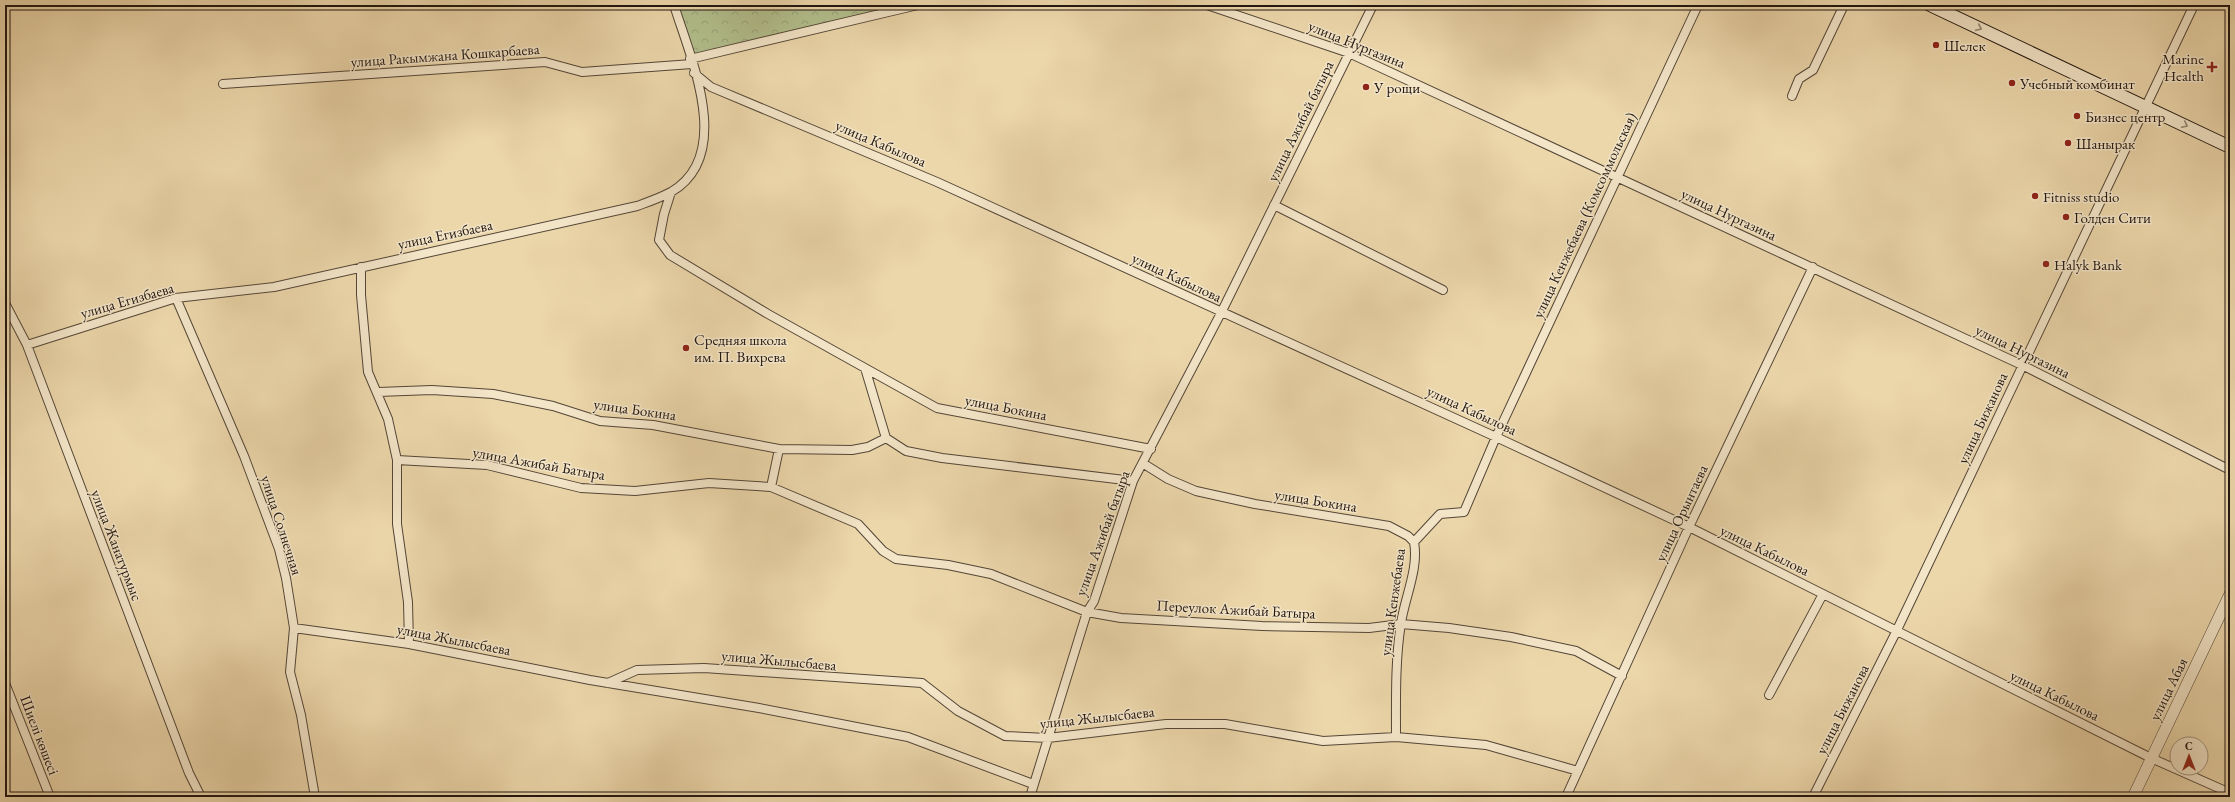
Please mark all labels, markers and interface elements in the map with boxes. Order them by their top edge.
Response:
street label: улица Нургазина [1306,16,1408,72]
one-way arrow [1974,23,1982,31]
place label: Шелек [1944,36,1986,55]
street label: улица Ракымжана Кошкарбаева [350,39,540,71]
marker: Шелек [1931,40,1941,50]
place label: Marine Health [2162,49,2204,85]
street label: улица Ажибай батыра [1263,57,1338,185]
marker: Marine Health [2207,62,2217,72]
place label: Учебный комбинат [2019,74,2135,93]
place label: У рощи [1373,78,1420,97]
marker: Учебный комбинат [2007,78,2017,88]
marker: У рощи [1361,82,1371,92]
place label: Бизнес центр [2085,107,2166,126]
street label: улица Кенжебаева (Комсоммольская) [1528,109,1640,321]
marker: Бизнес центр [2072,111,2082,121]
street label: улица Кабылова [833,115,929,171]
one-way arrow [2180,120,2188,128]
place label: Шанырак [2076,134,2135,153]
marker: Шанырак [2063,138,2073,148]
street label: улица Нургазина [1678,184,1780,244]
place label: Fitniss studio [2043,187,2120,206]
marker: Fitniss studio [2030,191,2040,201]
place label: Голден Сити [2074,208,2151,227]
marker: Голден Сити [2061,212,2071,222]
street label: улица Егизбаева [396,215,494,253]
street label: улица Кабылова [1129,248,1225,306]
place label: Halyk Bank [2054,255,2123,274]
marker: Halyk Bank [2041,259,2051,269]
street label: улица Егизбаева [78,278,176,322]
street label: улица Нургазина [1972,320,2074,382]
place label: Средняя школа им. П. Вихрева [694,330,787,366]
marker: Средняя школа им. П. Вихрева [681,343,691,353]
street label: улица Бижанова [1953,369,2011,467]
street label: улица Кабылова [1424,381,1520,439]
street label: улица Бокина [963,390,1049,424]
street label: улица Бокина [593,394,677,424]
street label: улица Ажибай Батыра [471,442,607,484]
street label: улица Орынтаева [1650,462,1712,564]
street label: улица Ажибай батыра [1070,468,1134,598]
street label: улица Солнечная [257,473,307,578]
street label: улица Бокина [1273,484,1359,516]
street label: улица Жанатурмыс [87,487,147,603]
street label: улица Кабылова [1717,520,1813,580]
street label: улица Кенжебаева [1375,547,1409,657]
street label: Переулок Ажибай Батыра [1156,595,1316,623]
street label: улица Жылысбаева [396,619,512,659]
street label: улица Жылысбаева [721,646,837,674]
street label: улица Абая [2145,654,2191,724]
street label: улица Бижанова [1811,661,1873,757]
street label: улица Кабылова [2007,665,2103,725]
street label: Шиелі көшесі [16,693,64,778]
street label: улица Жылысбаева [1039,702,1155,732]
north arrow [2169,736,2209,776]
text: С [2185,739,2193,753]

